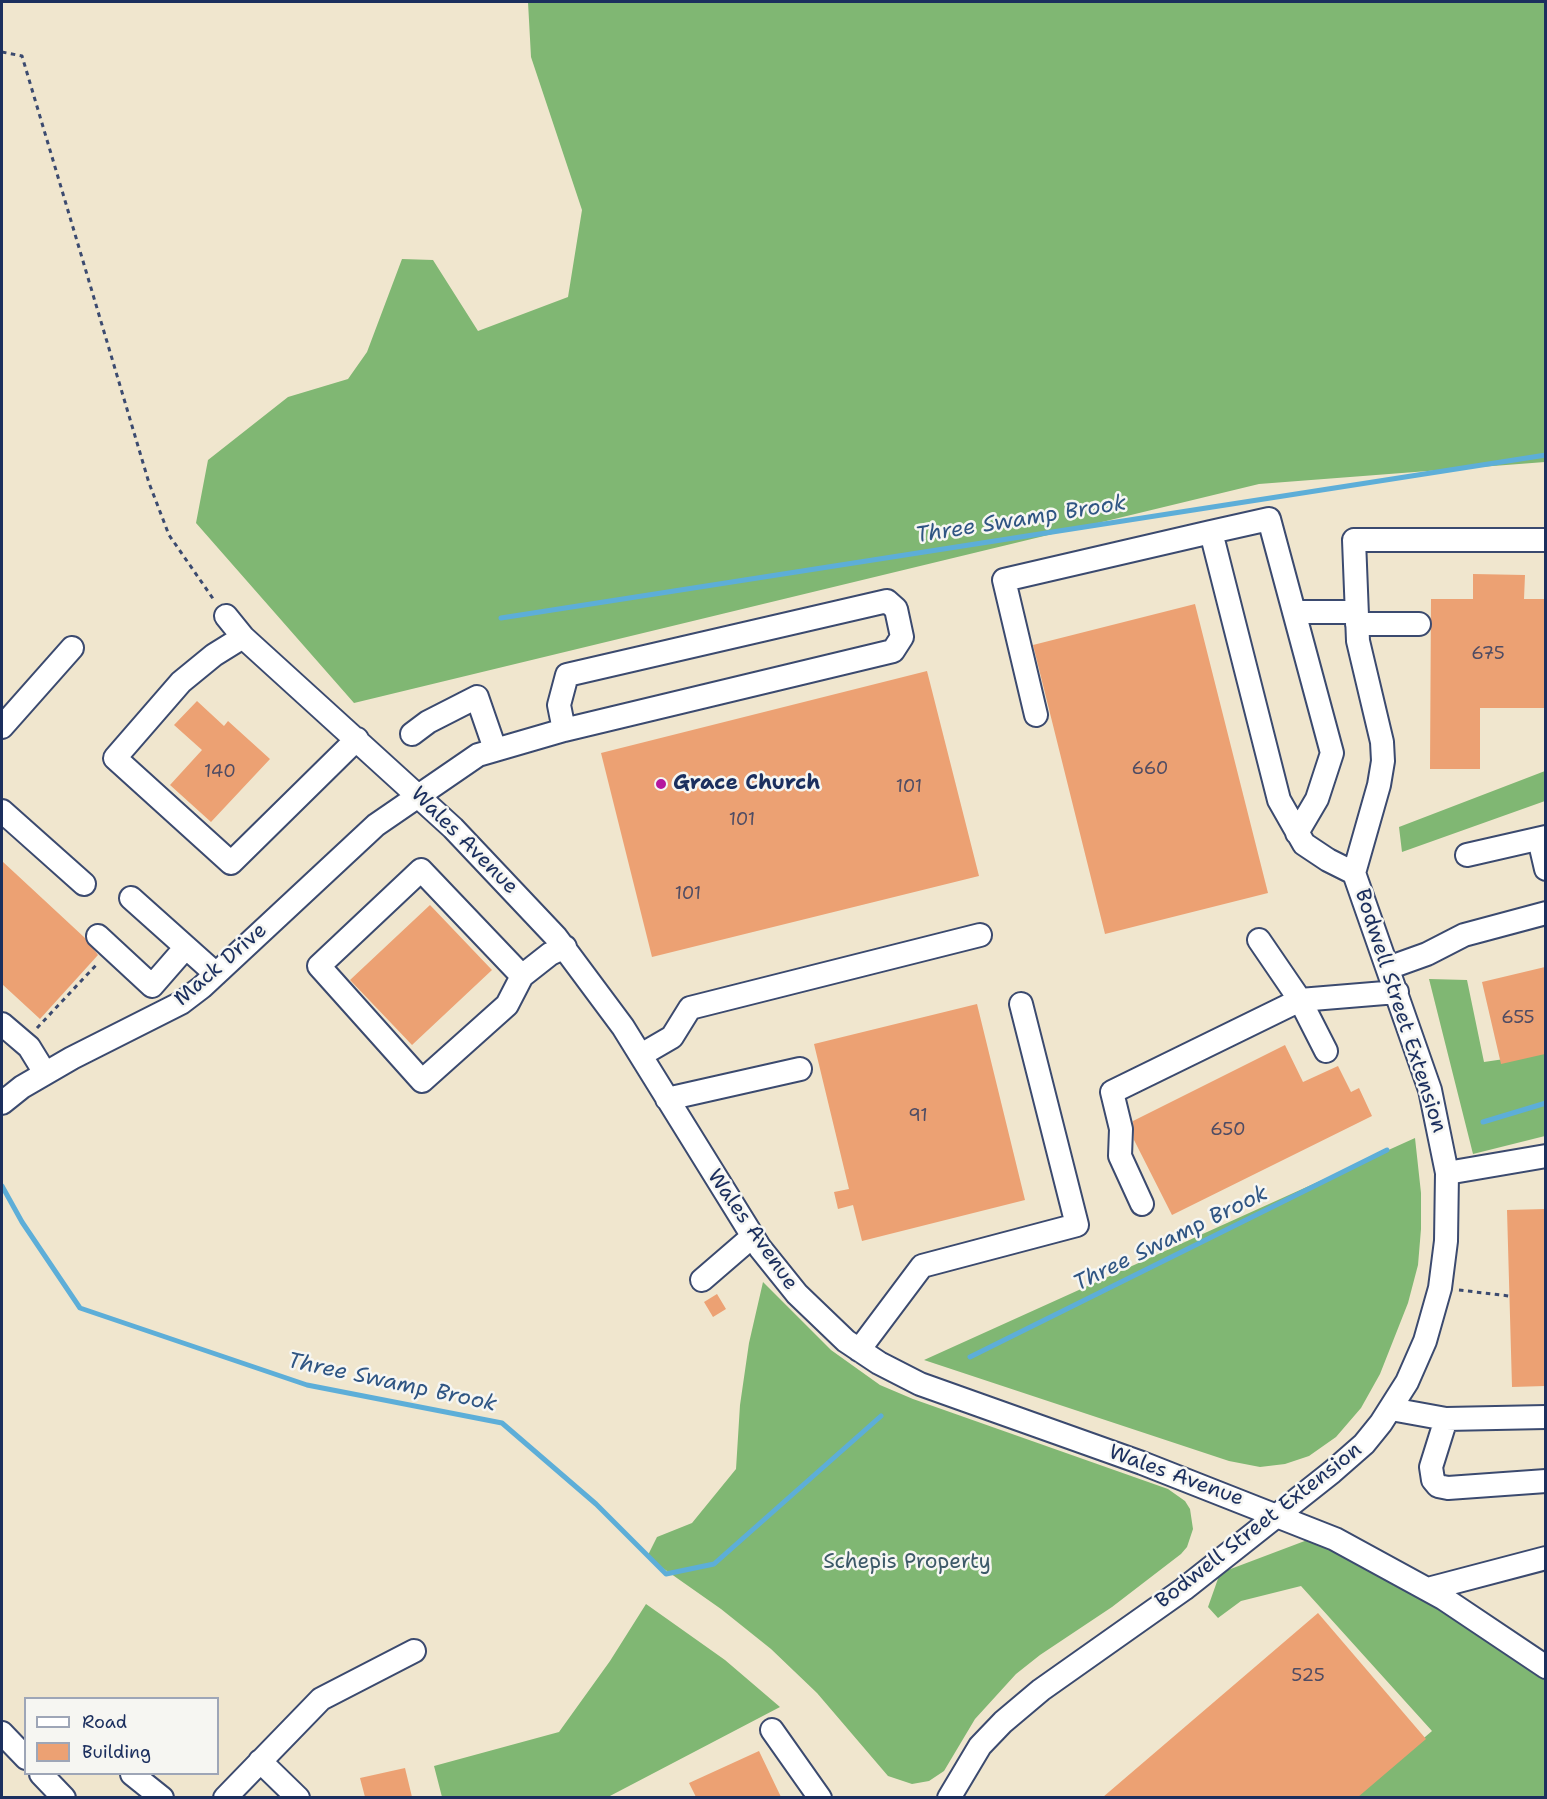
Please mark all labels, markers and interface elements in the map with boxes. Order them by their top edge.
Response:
water label: Three Swamp Brook [914,490,1128,550]
house number: 675 [1471,643,1505,665]
house number: 660 [1132,758,1168,780]
house number: 140 [204,761,236,783]
place label: Grace Church [673,771,820,797]
house number: 101 [896,776,922,798]
marker: Grace Church [654,777,668,791]
street label: Wales Avenue [405,782,523,900]
house number: 101 [729,809,755,831]
house number: 101 [675,883,701,905]
street label: Bodwell Street Extension [1349,886,1451,1136]
street label: Mack Drive [170,918,272,1012]
house number: 655 [1501,1007,1535,1029]
house number: 91 [908,1105,928,1127]
house number: 650 [1210,1119,1246,1141]
street label: Wales Avenue [701,1165,803,1295]
water label: Three Swamp Brook [1069,1180,1273,1298]
water label: Three Swamp Brook [285,1348,499,1418]
street label: Bodwell Street Extension [1151,1438,1367,1614]
street label: Wales Avenue [1105,1440,1247,1512]
park label: Schepis Property [823,1550,991,1576]
house number: 525 [1291,1665,1325,1687]
legend [24,1697,219,1775]
text: Road [82,1710,127,1734]
text: Building [82,1740,151,1764]

